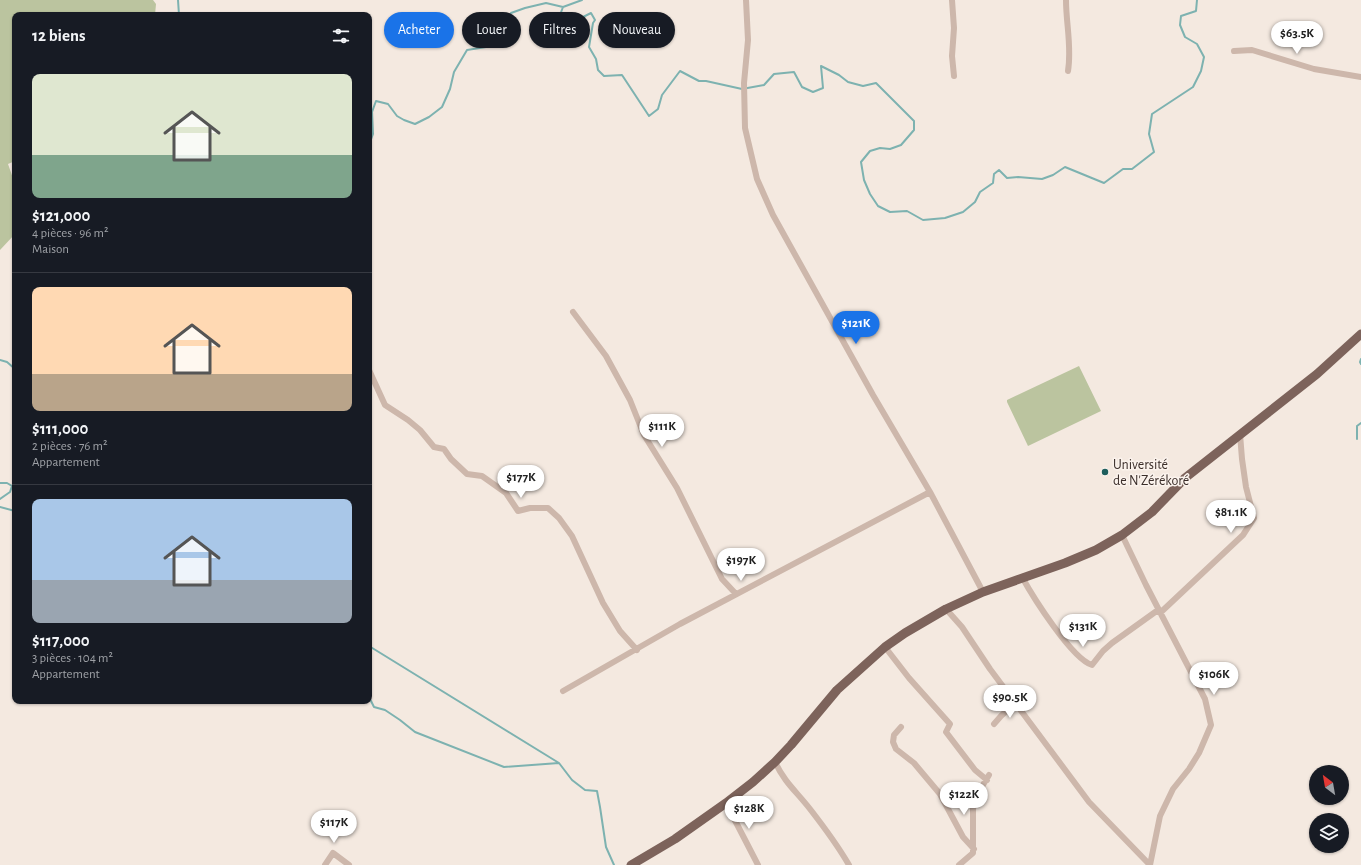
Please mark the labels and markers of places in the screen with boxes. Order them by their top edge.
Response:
pin: $63.5K [1264,21,1330,55]
pin: $121K [828,311,884,345]
pin: $111K [634,414,690,448]
place label: Université de N'Zérékoré [1113,458,1189,488]
pin: $177K [493,465,549,499]
marker: Université de N'Zérékoré [1100,467,1110,477]
pin: $81.1K [1198,500,1264,534]
pin: $197K [713,548,769,582]
pin: $131K [1055,614,1111,648]
pin: $106K [1186,662,1242,696]
pin: $90.5K [977,685,1043,719]
pin: $122K [936,782,992,816]
pin: $128K [721,796,777,830]
pin: $117K [306,810,362,844]

